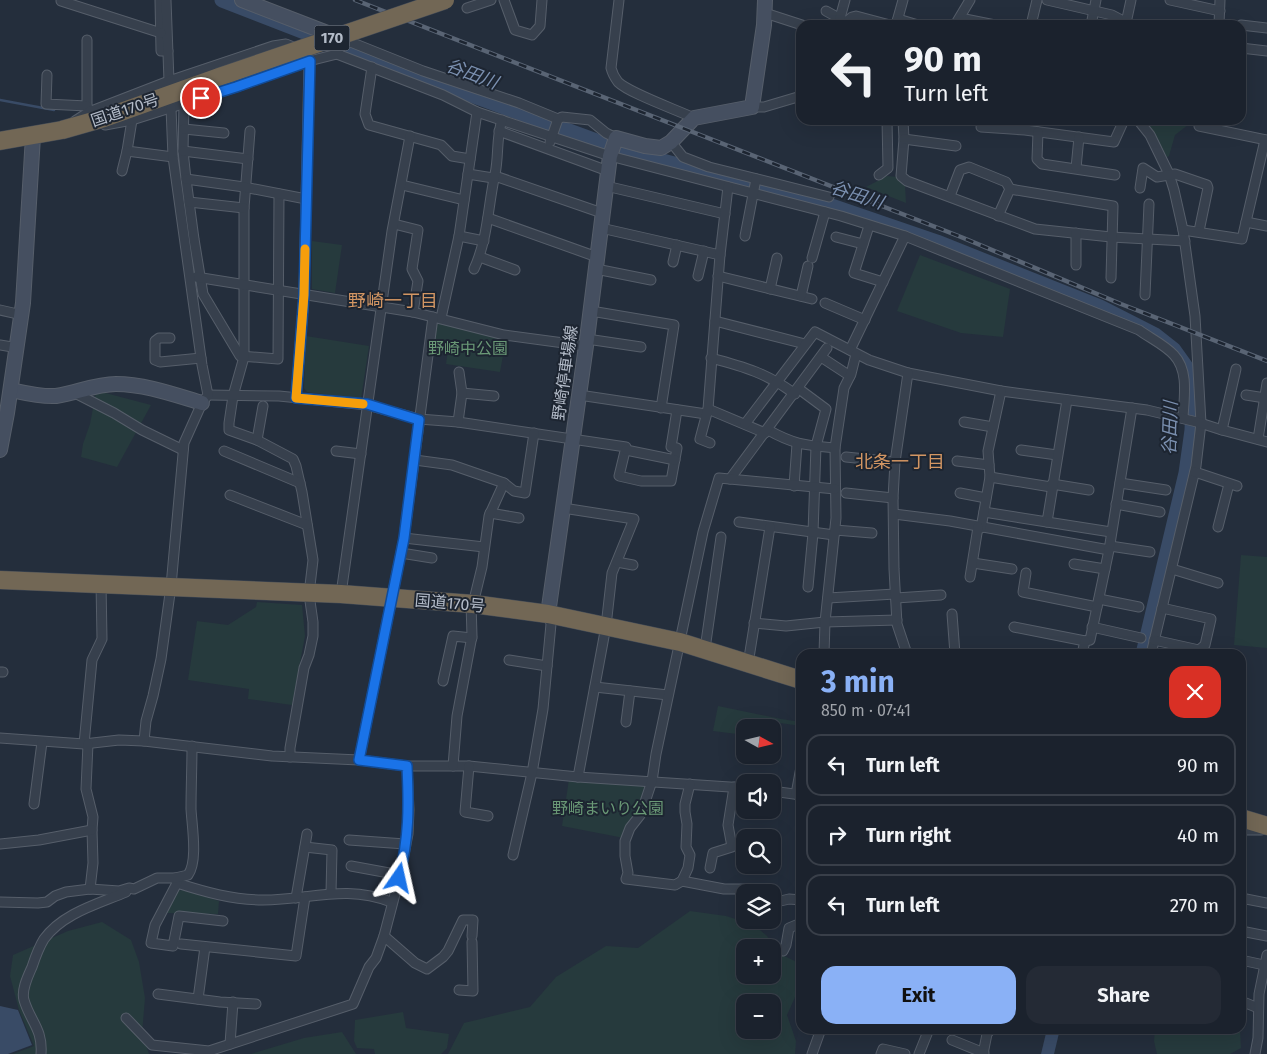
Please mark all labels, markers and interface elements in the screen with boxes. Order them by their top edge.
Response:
road number: 170 [314,26,350,50]
text: 90 m [904,38,982,80]
icon: left [821,40,886,105]
water label: 谷田川 [443,54,503,95]
pin [180,77,222,119]
text: Turn left [904,80,988,107]
icon: arrive [187,84,215,112]
street label: 国道170号 [88,89,162,131]
water label: 谷田川 [828,176,888,214]
district label: 野崎一丁目 [348,290,438,312]
street label: 野崎停車場線 [549,324,581,422]
park label: 野崎中公園 [428,339,508,358]
water label: 谷田川 [1158,399,1182,455]
district label: 北条一丁目 [855,451,945,473]
street label: 国道170号 [414,590,486,616]
text: 3 min [821,664,895,700]
button: close [1169,666,1221,718]
text: 850 m · 07:41 [821,701,911,720]
north arrow [736,719,781,764]
map controls [736,719,781,1039]
icon: left [823,751,851,779]
text: Turn left [866,754,940,777]
text: 90 m [1177,754,1219,777]
button: sound [736,774,781,819]
park label: 野崎まいり公園 [552,799,664,818]
icon: right [823,821,851,849]
text: Turn right [866,824,951,847]
text: 40 m [1177,824,1219,847]
button: search [736,829,781,874]
position arrow [372,851,424,903]
button: layers [736,884,781,929]
icon: left [823,891,851,919]
text: Turn left [866,894,940,917]
text: 270 m [1170,894,1219,917]
button: + [736,939,781,984]
button: Exit [821,966,1016,1024]
button: Share [1026,966,1221,1024]
button: − [736,994,781,1039]

